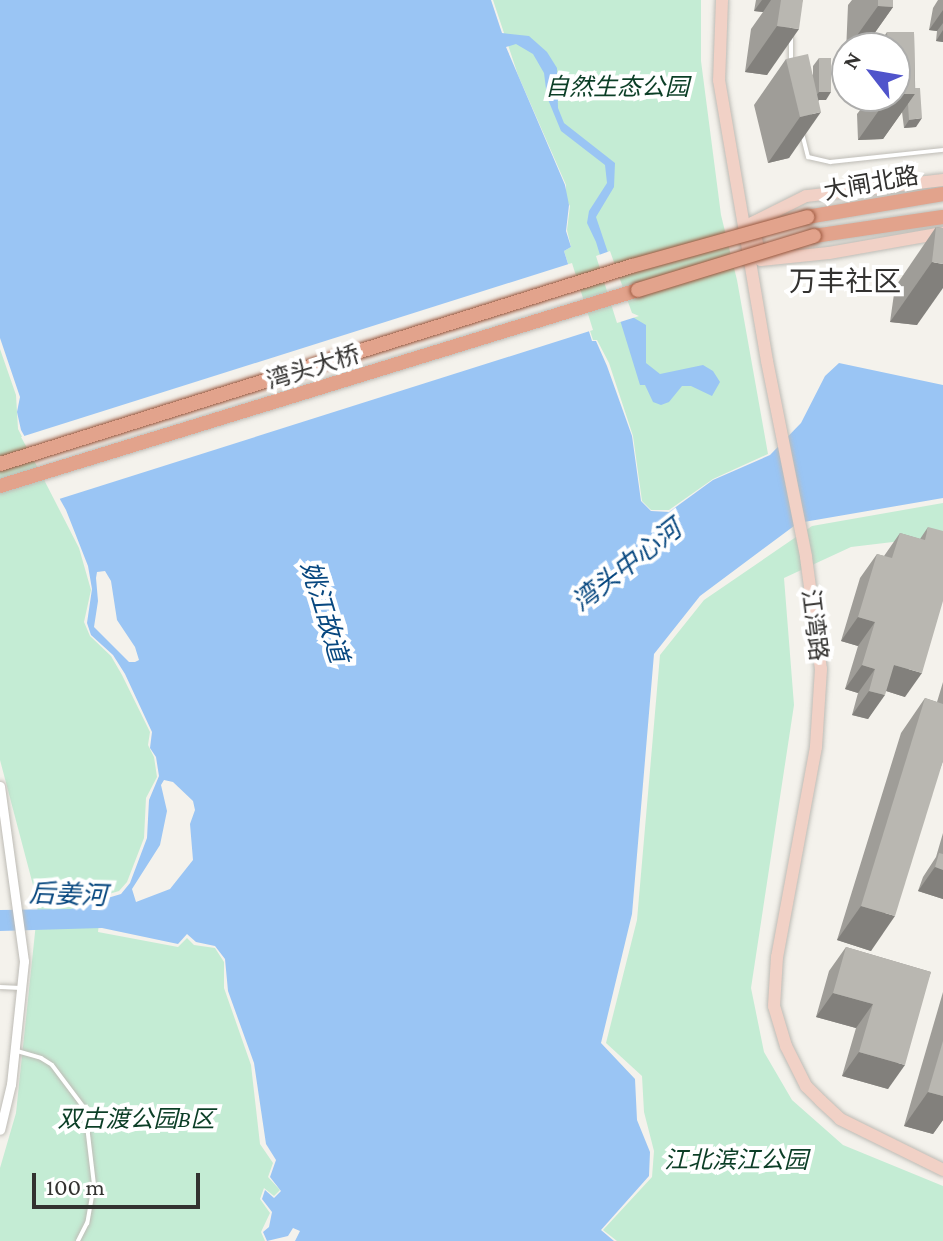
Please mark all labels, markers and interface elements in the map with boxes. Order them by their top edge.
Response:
north arrow [831,32,911,112]
text: N [837,48,866,73]
park label: 自然生态公园 [545,73,689,101]
street label: 大闸北路 [821,160,921,206]
district label: 万丰社区 [789,265,901,299]
street label: 湾头大桥 [263,339,363,395]
water label: 湾头中心河 [566,514,688,618]
water label: 姚江故道 [294,558,354,666]
street label: 江湾路 [796,588,834,662]
water label: 后姜河 [28,878,108,912]
park label: 双古渡公园B区 [57,1105,215,1133]
park label: 江北滨江公园 [664,1146,808,1174]
scale bar [36,1157,204,1207]
text: 100 m [46,1173,105,1200]

